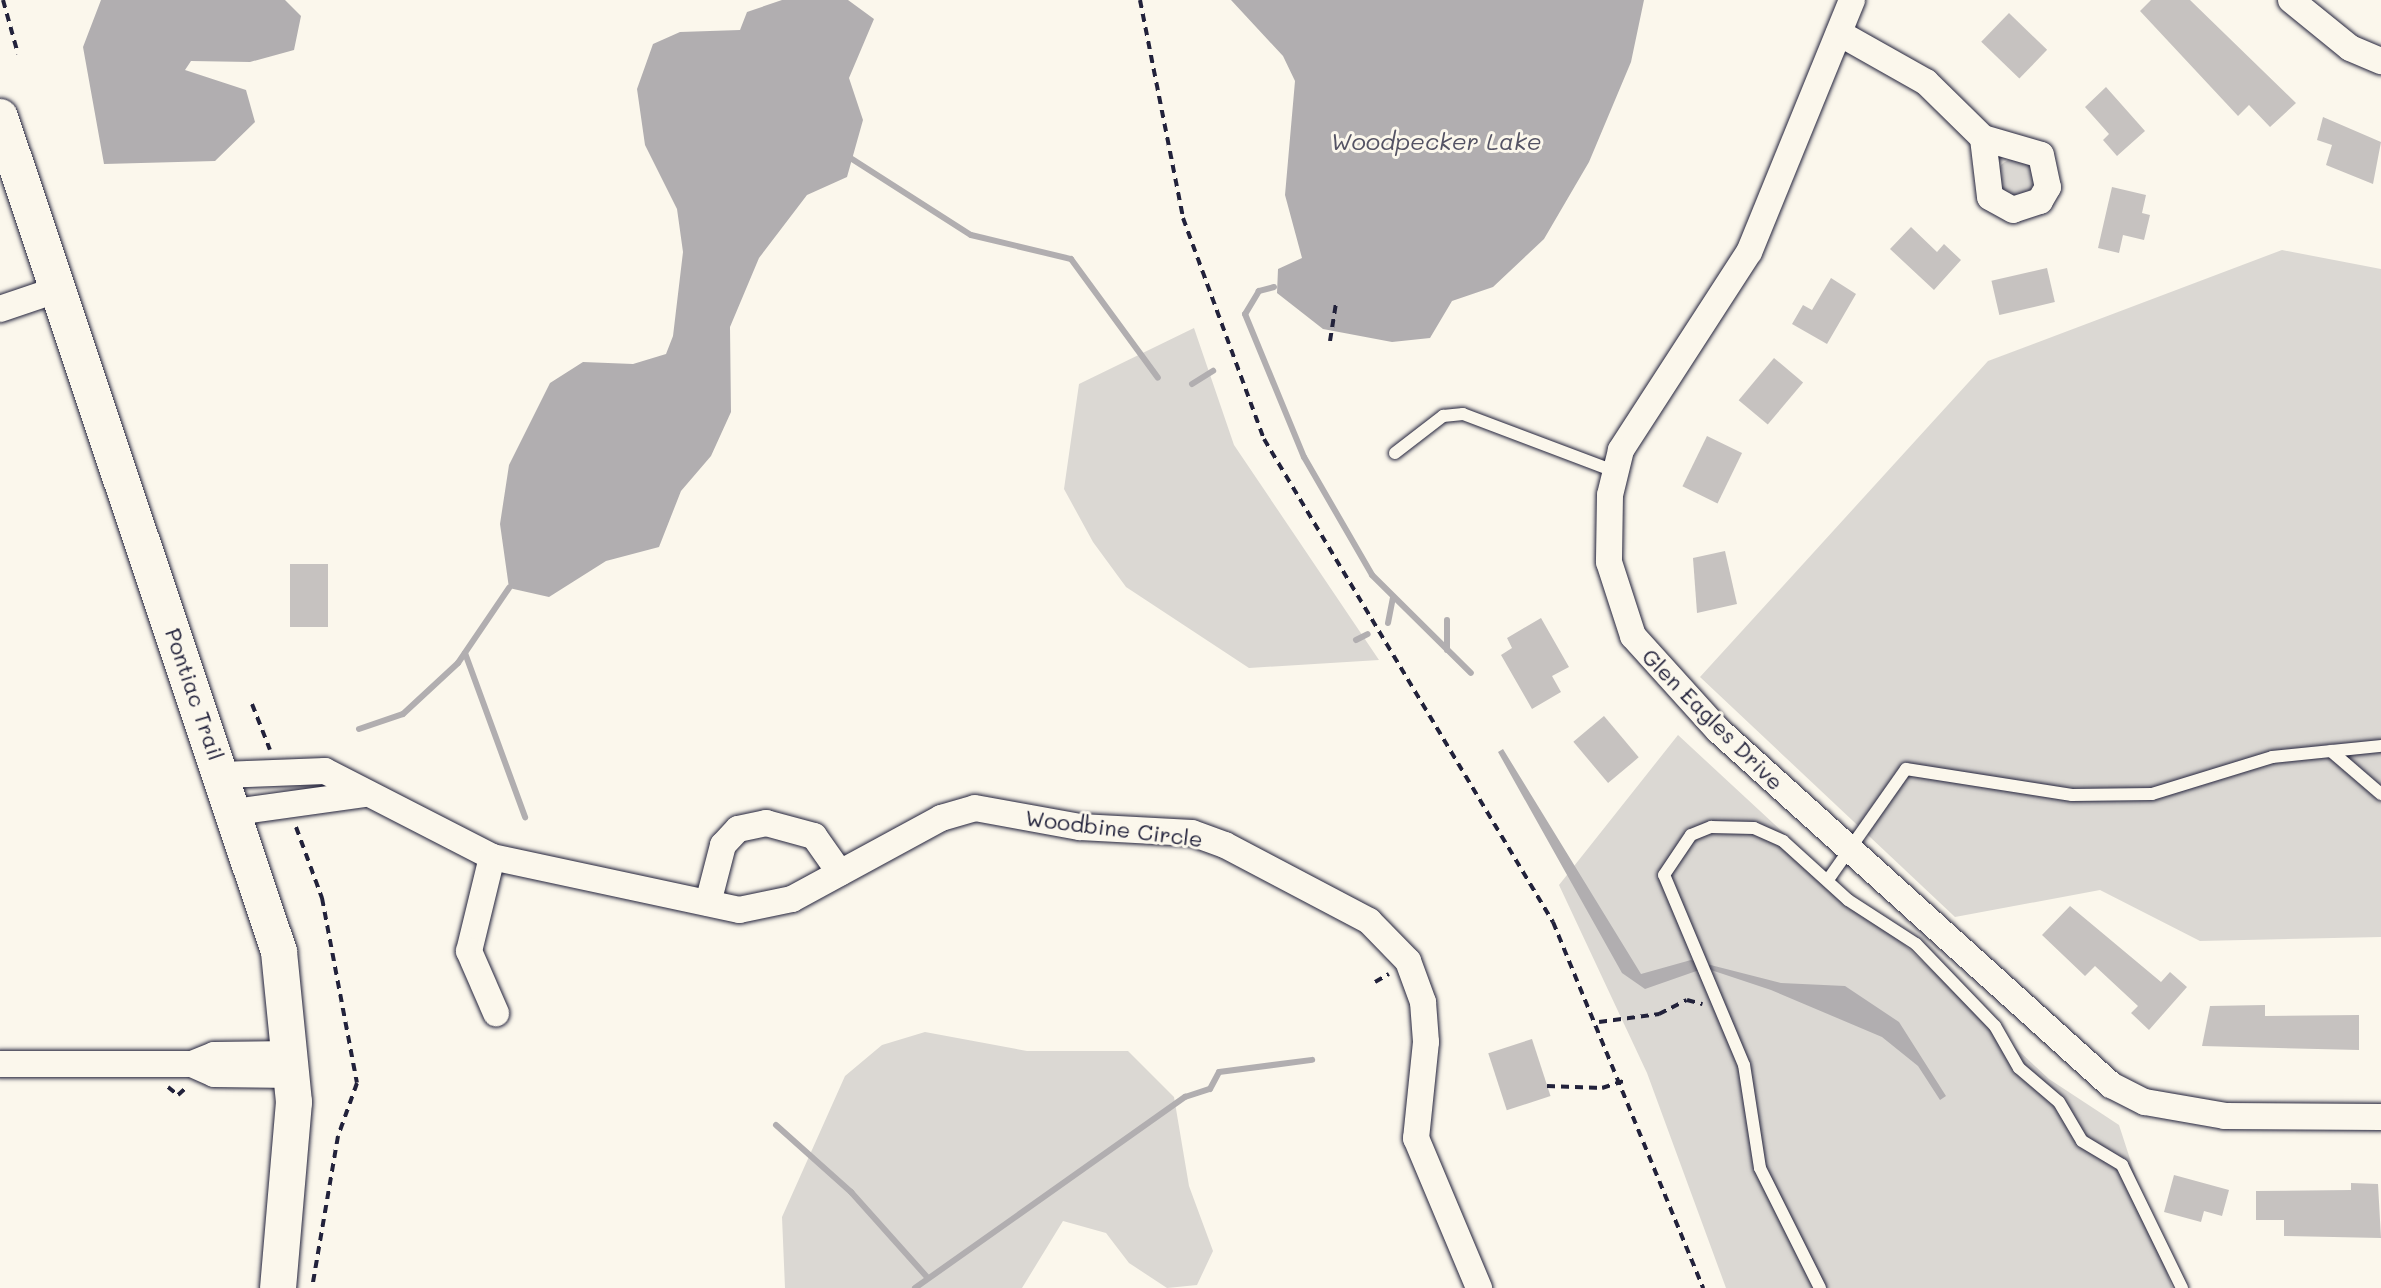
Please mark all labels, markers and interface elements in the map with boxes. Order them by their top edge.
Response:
water label: Woodpecker Lake [1330,127,1542,155]
street label: Pontiac Trail [160,624,230,764]
street label: Glen Eagles Drive [1637,643,1789,795]
street label: Woodbine Circle [1024,804,1204,852]

